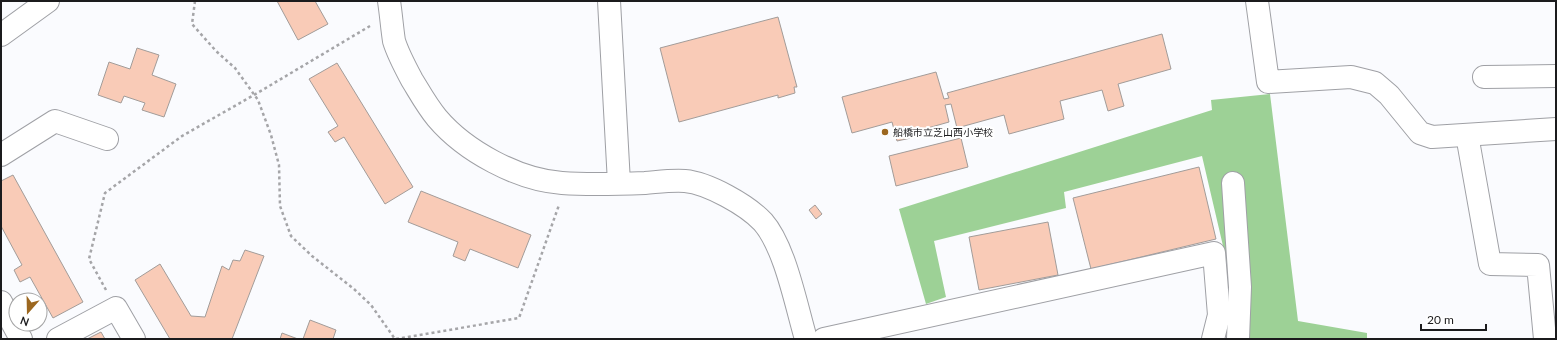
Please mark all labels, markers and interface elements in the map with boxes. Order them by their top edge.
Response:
place label: 船橋市立芝山西小学校 [893,126,993,138]
marker: 船橋市立芝山西小学校 [880,127,890,137]
north arrow [8,292,48,332]
scale bar [1421,306,1486,332]
text: 20 m [1427,312,1454,327]
text: N [18,314,31,329]

